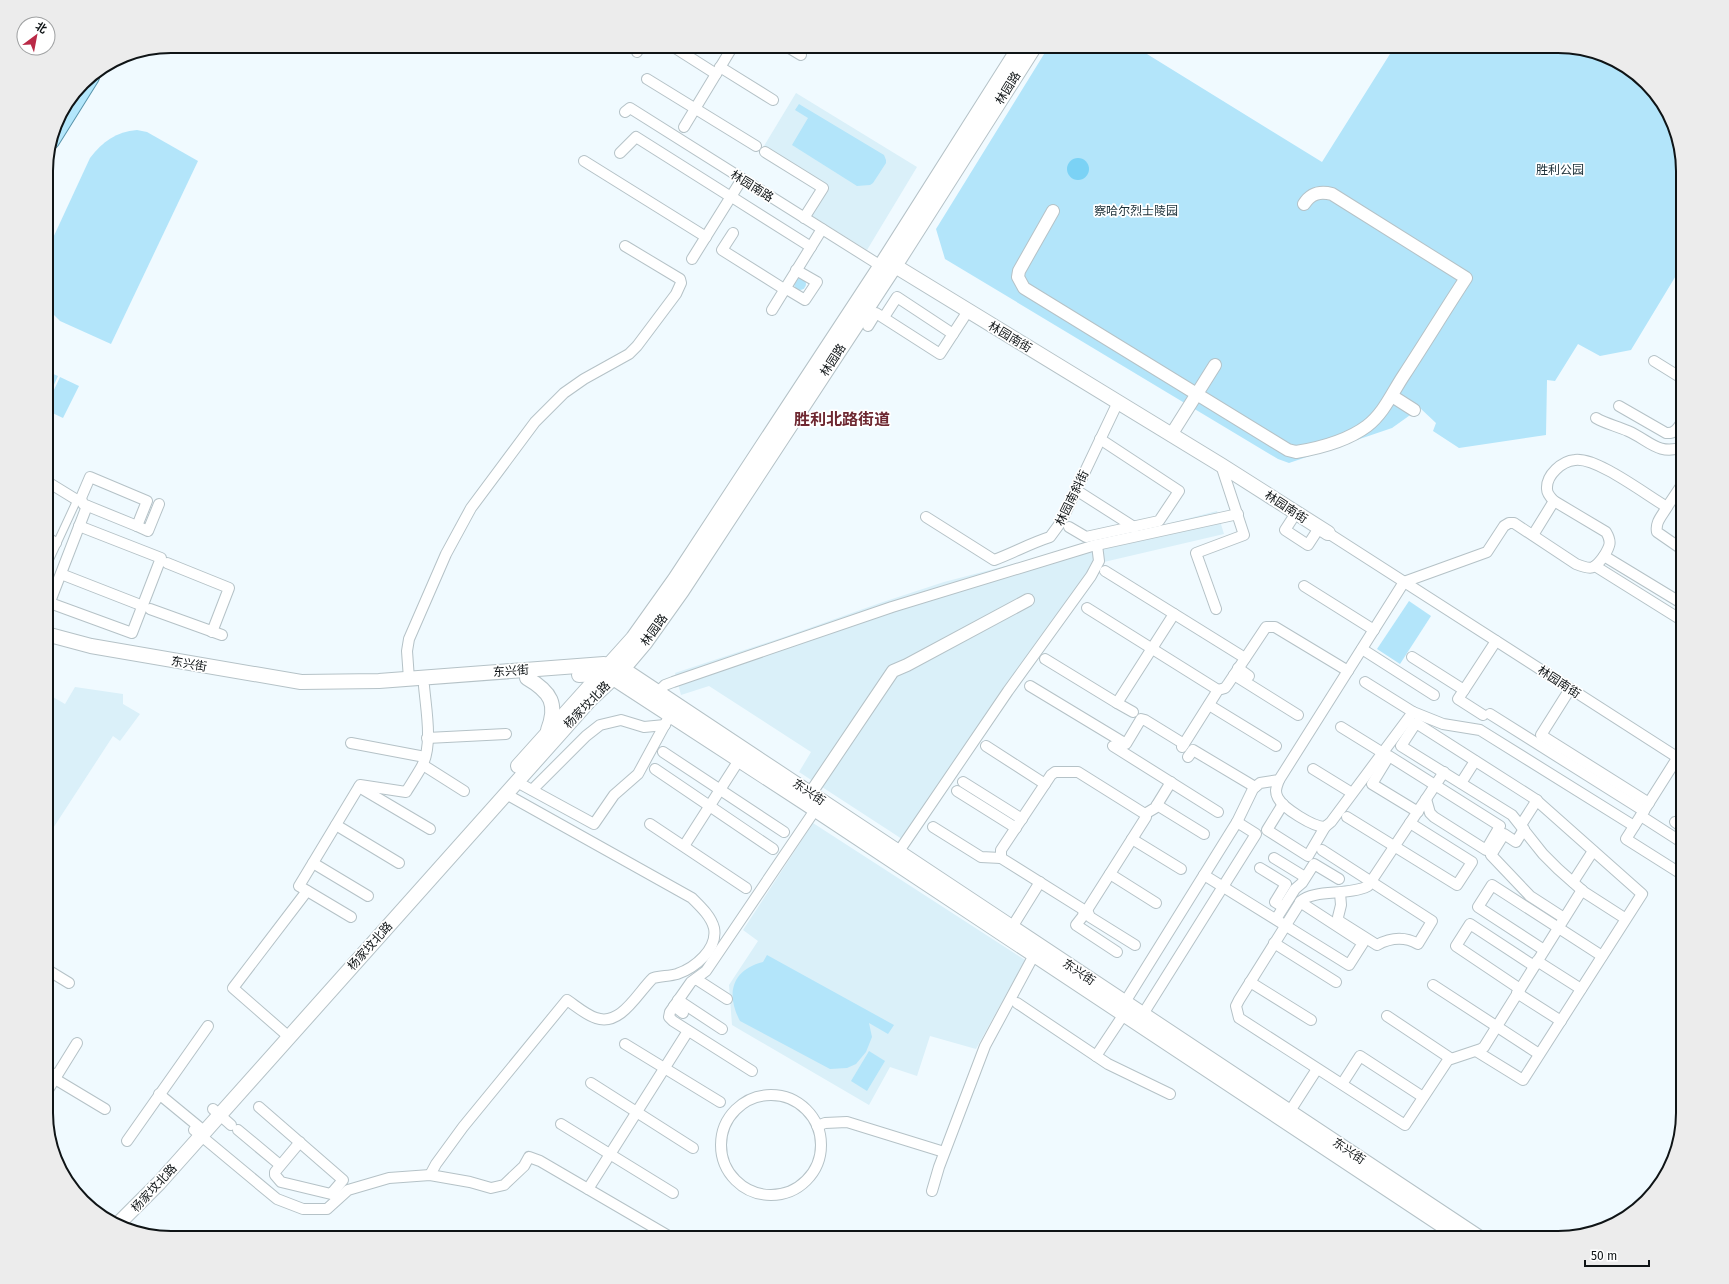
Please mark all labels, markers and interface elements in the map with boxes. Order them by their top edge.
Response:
north arrow [16,16,56,56]
text: 北 [33,20,49,36]
street label: 林园路 [993,69,1023,107]
park label: 胜利公园 [1536,163,1584,177]
street label: 林园南路 [728,167,776,205]
park label: 察哈尔烈士陵园 [1094,204,1178,218]
street label: 林园南街 [986,319,1034,355]
street label: 林园路 [817,341,849,379]
district label: 胜利北路街道 [794,410,890,429]
street label: 林园南斜街 [1053,468,1091,528]
street label: 林园南街 [1262,488,1310,526]
street label: 林园路 [638,611,670,649]
street label: 东兴街 [170,654,208,674]
street label: 东兴街 [493,663,529,679]
street label: 林园南街 [1535,663,1583,701]
street label: 杨家坟北路 [561,679,613,731]
street label: 东兴街 [790,776,828,808]
street label: 杨家坟北路 [345,919,395,973]
street label: 东兴街 [1060,956,1098,988]
street label: 东兴街 [1330,1135,1368,1167]
street label: 杨家坟北路 [128,1161,180,1215]
scale bar [1585,1242,1649,1268]
text: 50 m [1591,1249,1617,1263]

